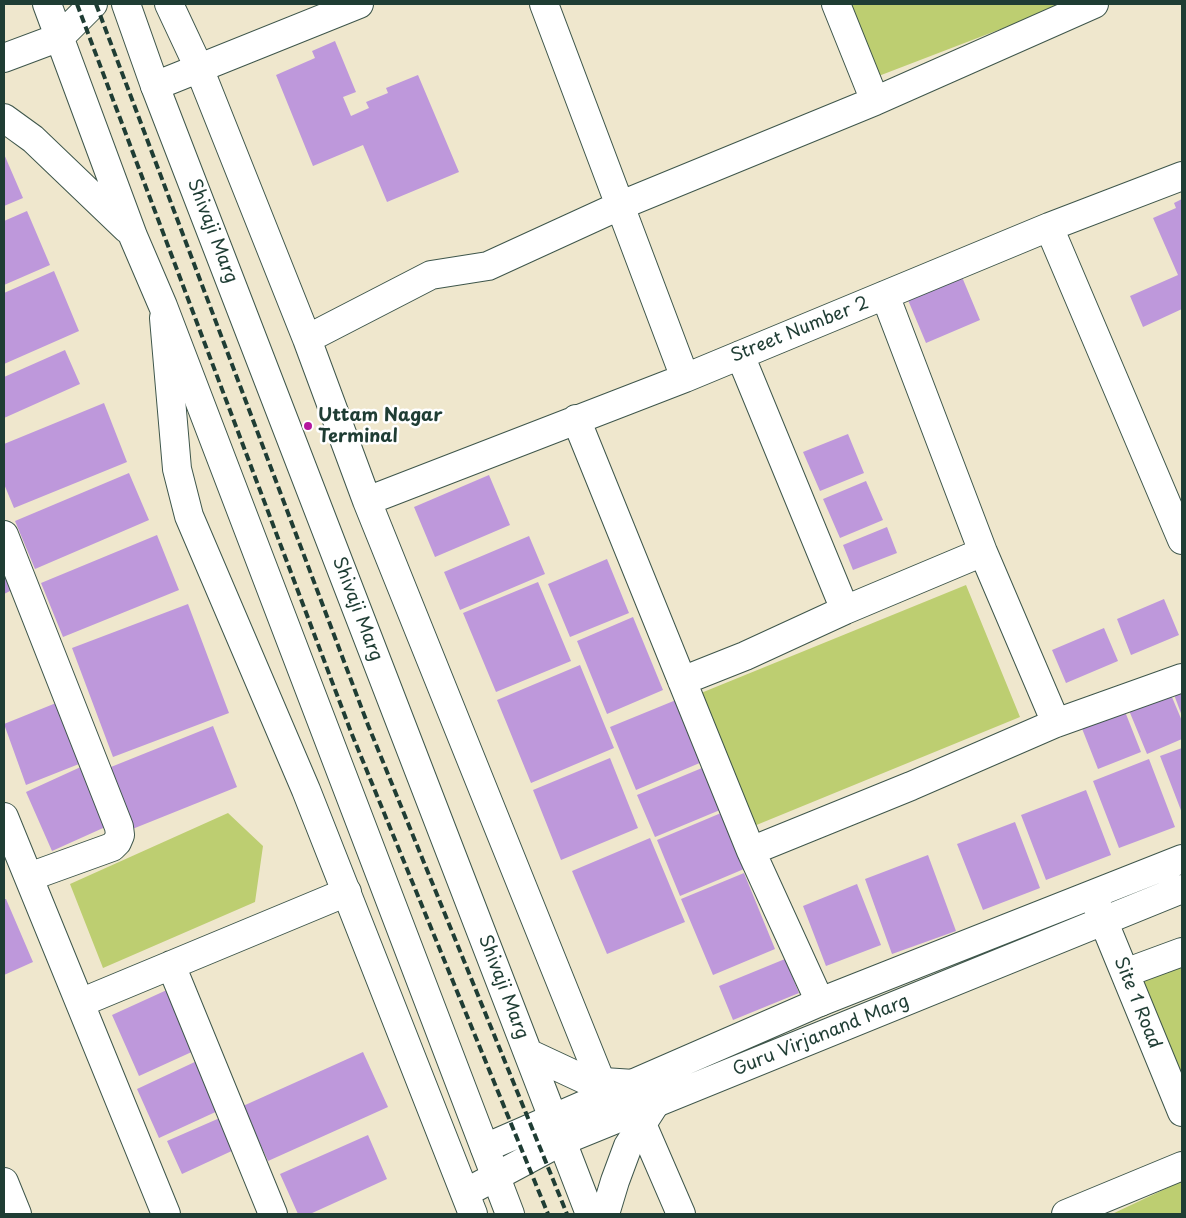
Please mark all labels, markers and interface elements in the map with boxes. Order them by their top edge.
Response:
street label: Shivaji Marg [182,176,242,286]
street label: Street Number 2 [728,292,872,368]
place label: Uttam Nagar Terminal [318,405,442,448]
marker: Uttam Nagar Terminal [302,420,314,432]
street label: Shivaji Marg [327,554,387,664]
street label: Shivaji Marg [473,932,533,1042]
street label: Site 1 Road [1109,954,1165,1052]
street label: Guru Virjanand Marg [730,991,912,1081]

